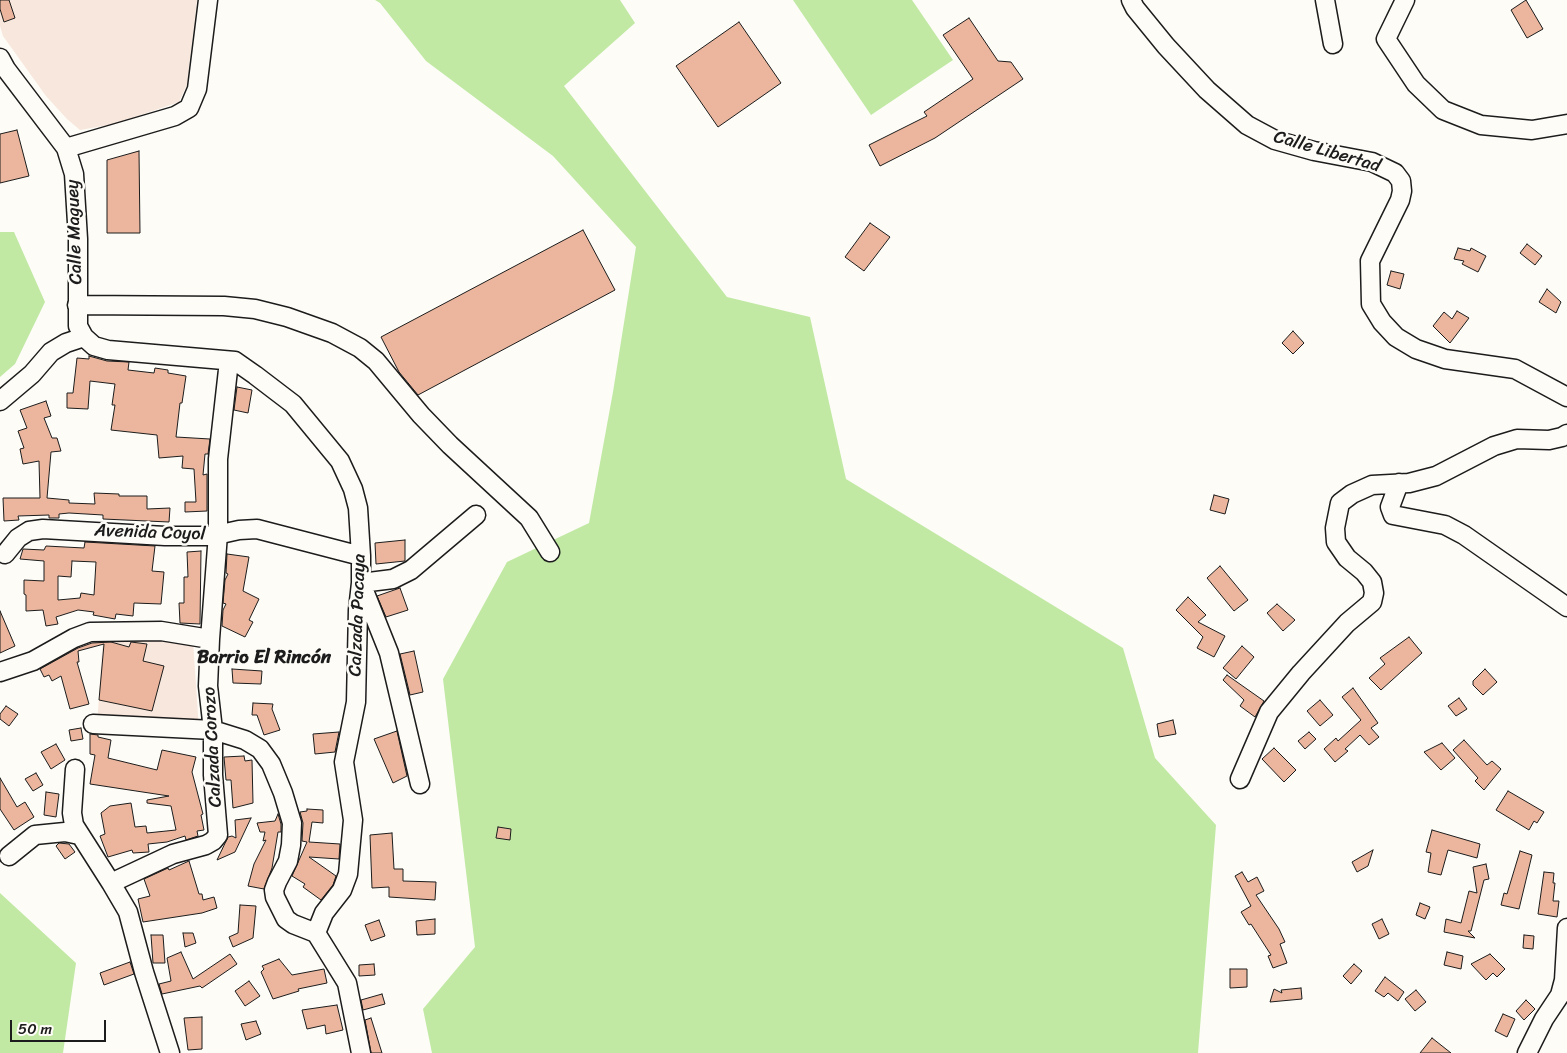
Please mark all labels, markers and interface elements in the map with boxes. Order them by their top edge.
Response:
street label: Calle Libertad [1271,126,1383,178]
street label: Calle Maguey [62,179,88,285]
street label: Avenida Coyol [94,520,206,546]
street label: Calzada Pacaya [345,553,371,677]
district label: Barrio El Rincón [197,647,331,669]
street label: Calzada Corozo [199,686,227,808]
scale bar [12,1010,109,1042]
text: 50 m [18,1016,52,1042]

